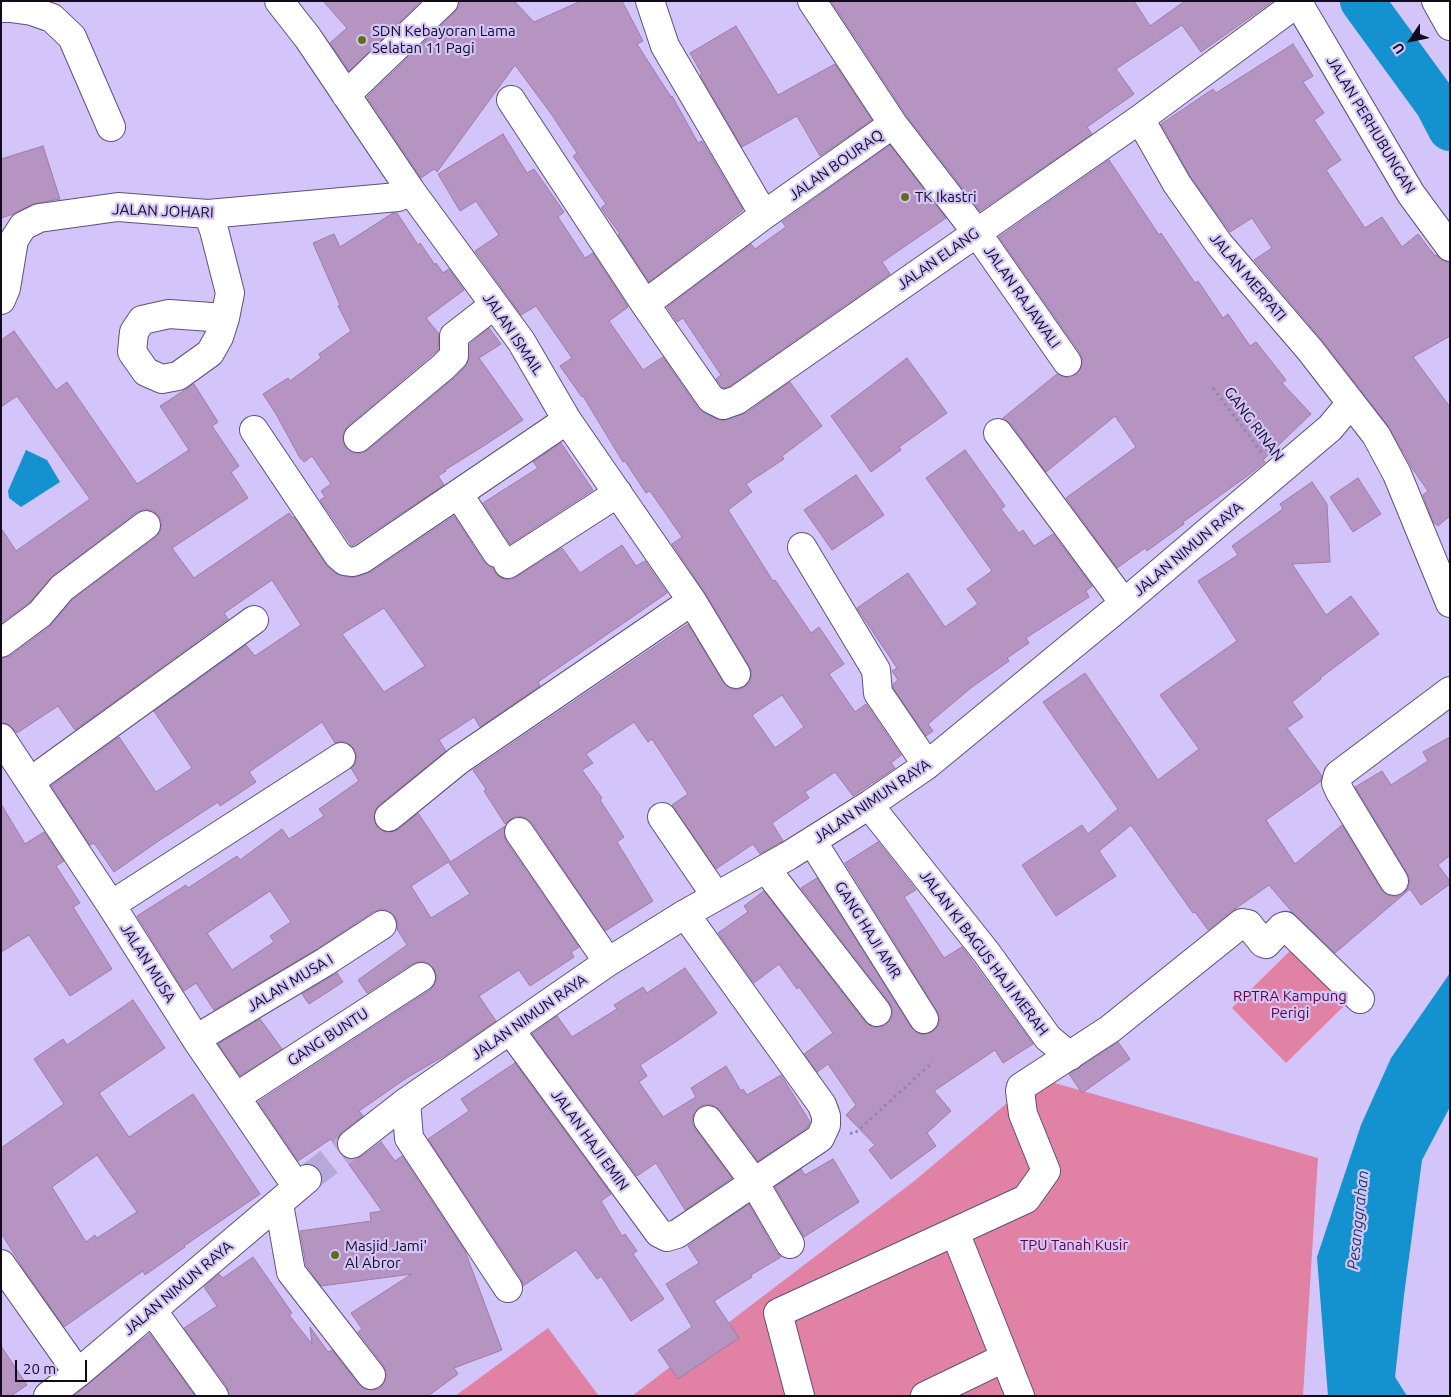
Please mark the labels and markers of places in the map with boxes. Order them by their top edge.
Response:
place label: SDN Kebayoran Lama Selatan 11 Pagi [372,22,516,57]
marker: SDN Kebayoran Lama Selatan 11 Pagi [356,34,368,46]
place label: TK Ikastri [915,188,977,206]
marker: TK Ikastri [899,191,911,203]
place label: Masjid Jami' Al Abror [345,1237,427,1272]
marker: Masjid Jami' Al Abror [329,1249,341,1261]

